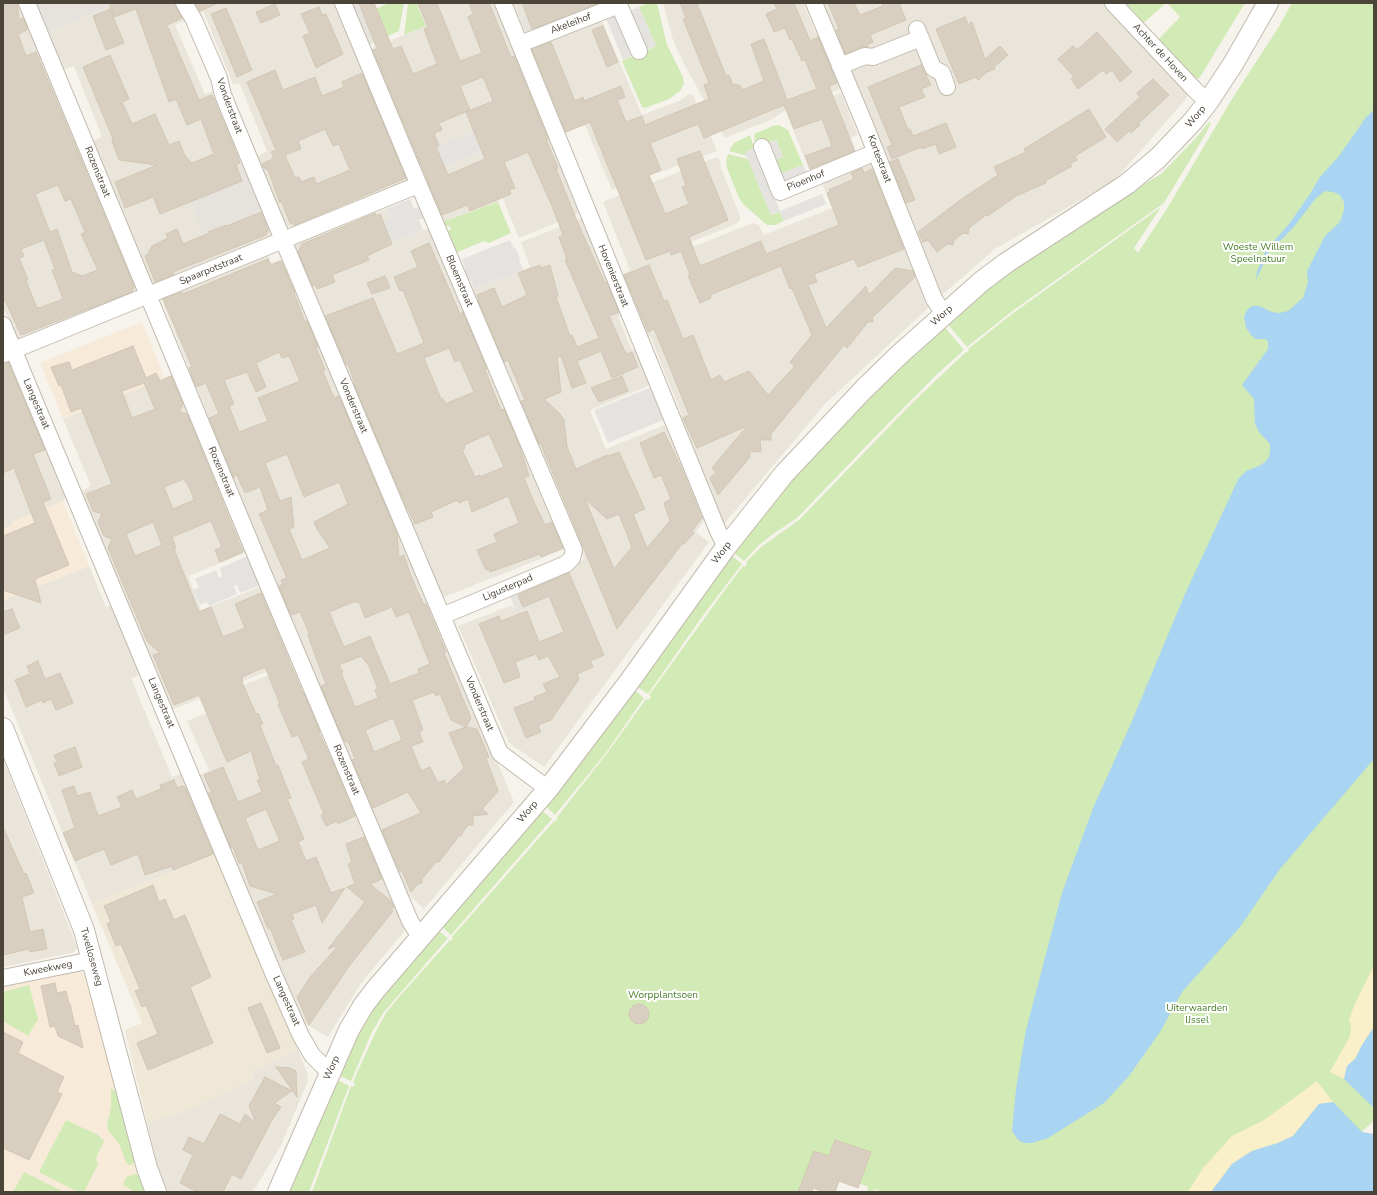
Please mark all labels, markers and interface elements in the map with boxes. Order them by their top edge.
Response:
street label: Akeleihof [549,11,593,37]
street label: Achter de Hoven [1130,21,1190,85]
street label: Vonderstraat [213,77,245,135]
street label: Worp [1183,103,1209,131]
street label: Kortestraat [864,133,894,185]
street label: Rozenstraat [81,145,113,199]
street label: Pioenhof [785,168,827,194]
park label: Woeste Willem Speelnatuur [1223,242,1293,266]
street label: Hovenierstraat [595,243,631,309]
street label: Spaarpotstraat [178,252,244,288]
street label: Bloemstraat [443,253,475,309]
street label: Worp [928,303,956,329]
street label: Langestraat [20,377,52,431]
street label: Vonderstraat [336,377,370,435]
street label: Rozenstraat [205,445,237,499]
street label: Worp [710,539,734,567]
street label: Ligusterpad [481,572,535,604]
street label: Vonderstraat [462,675,496,733]
street label: Langestraat [145,676,177,730]
street label: Rozenstraat [330,743,362,797]
street label: Worp [515,798,541,826]
street label: Twelloseweg [77,926,105,988]
street label: Kweekweg [23,958,73,980]
street label: Langestraat [270,974,302,1028]
park label: Worpplantsoen [628,990,698,1002]
park label: Uiterwaarden IJssel [1166,1003,1228,1026]
street label: Worp [321,1054,343,1082]

